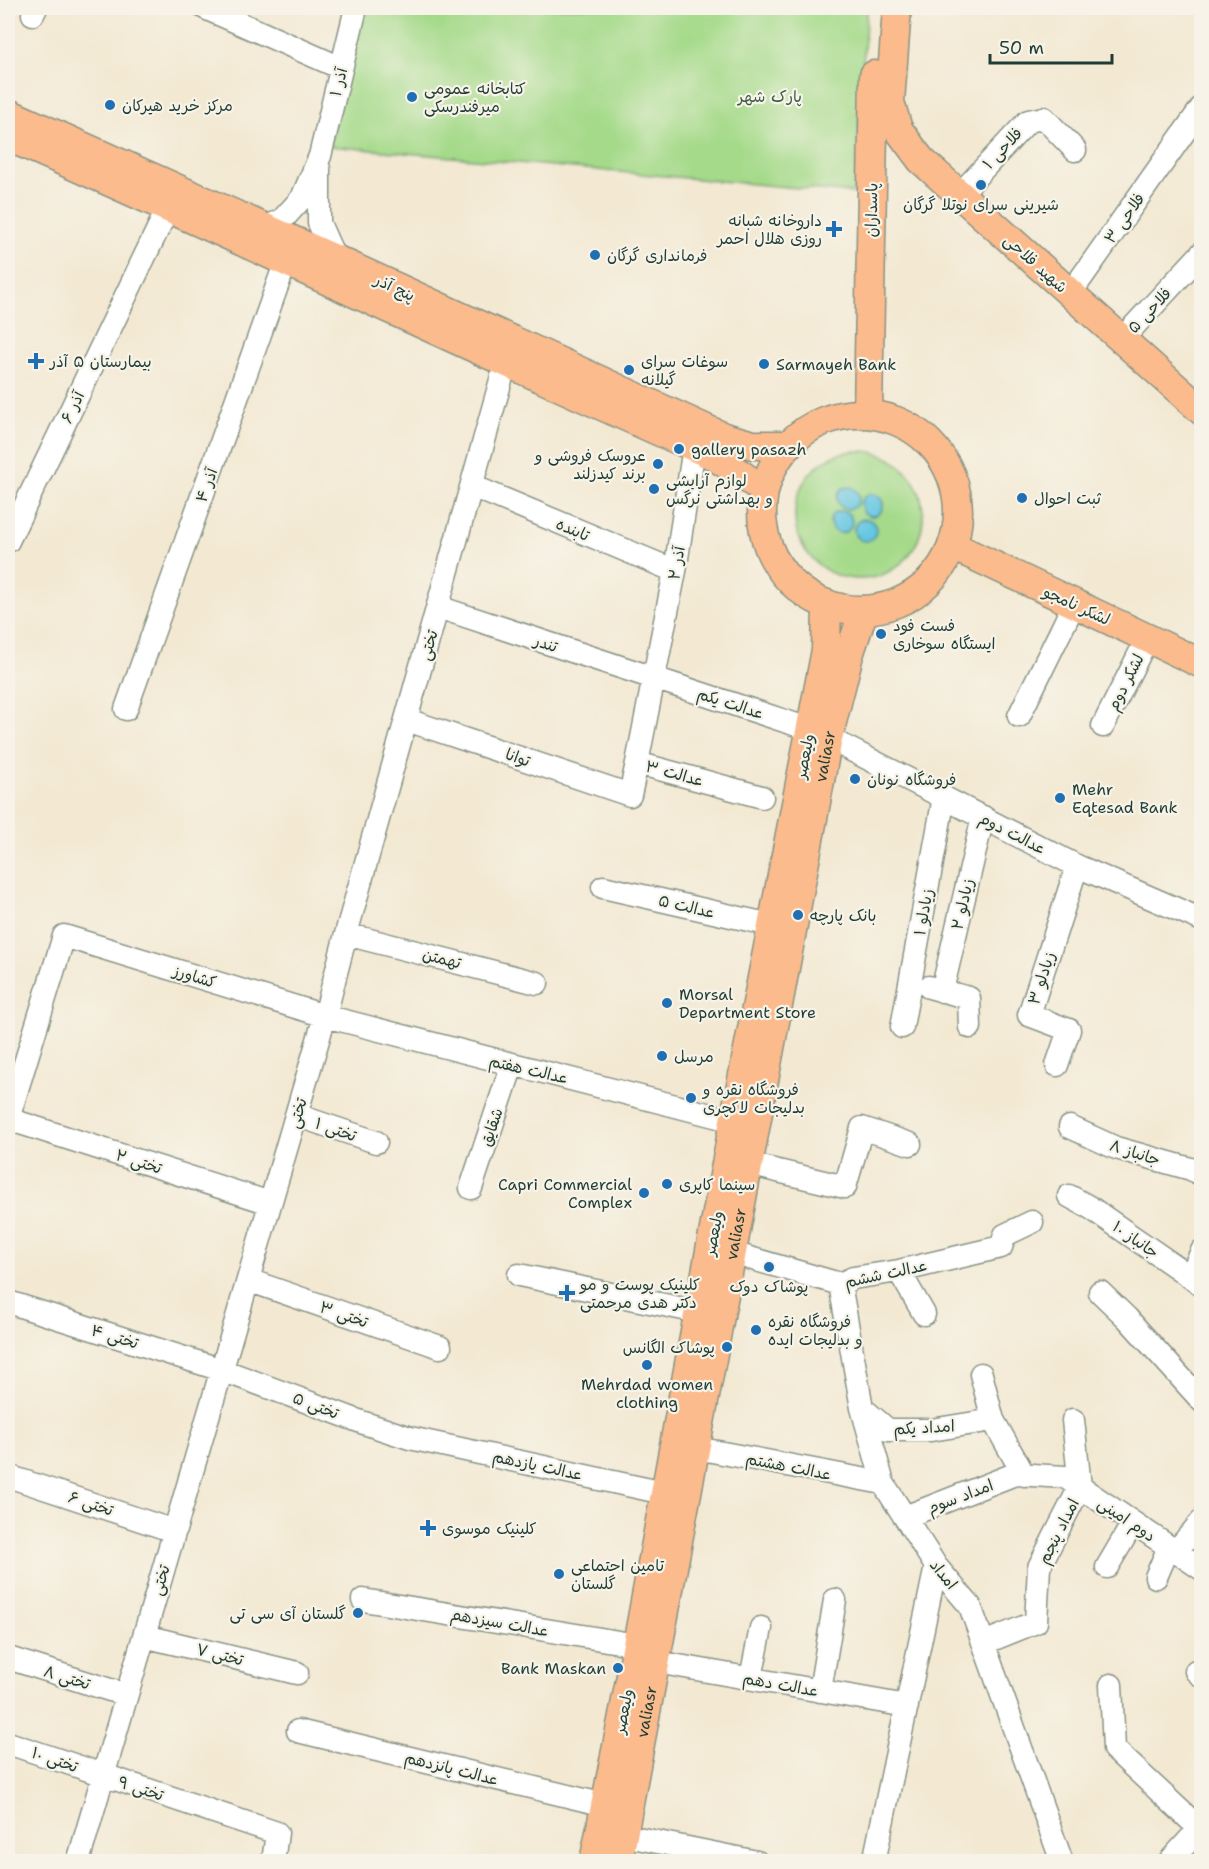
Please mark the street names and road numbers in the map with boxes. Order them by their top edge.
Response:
street label: ۱ آذر [325,64,352,99]
street label: ۱ فلاحی [978,123,1027,174]
street label: پاسداران [861,182,882,238]
street label: ۳ فلاحی [1099,189,1149,248]
street label: شهید فلاحی [999,229,1072,297]
street label: پنج آذر [369,268,419,306]
street label: ۵ فلاحی [1123,283,1176,338]
street label: آذر ۶ [56,387,90,427]
street label: آذر ۴ [191,464,223,505]
street label: تابنده [553,513,593,546]
street label: ۲ آذر [663,543,690,582]
street label: لشکر نامجو [1038,580,1114,630]
street label: تختی [414,627,443,663]
street label: تندر [529,629,561,657]
street label: لشکر دوم [1102,650,1150,715]
street label: عدالت یکم [694,683,767,726]
street label: valiasr [810,728,841,784]
street label: ولیعصر [789,732,819,782]
street label: توانا [503,743,533,772]
street label: عدالت ۳ [643,756,706,791]
street label: عدالت دوم [975,808,1050,861]
street label: زیادلو ۲ [946,876,979,932]
street label: زیادلو ۱ [909,887,938,937]
street label: عدالت ۵ [656,890,717,923]
street label: تهمتن [420,944,464,974]
street label: زیادلو ۳ [1023,949,1060,1007]
street label: کشاورز [169,959,219,993]
street label: عدالت هفتم [487,1050,571,1091]
street label: تختی [283,1095,312,1131]
street label: شقایق [475,1105,508,1149]
street label: ۱ تختی [312,1113,360,1146]
street label: جانباز ۸ [1107,1134,1163,1170]
street label: تختی ۲ [113,1144,165,1179]
street label: valiasr [721,1206,751,1262]
street label: ولیعصر [698,1209,728,1259]
street label: ۱۰ جانباز [1108,1216,1163,1263]
street label: عدالت ششم [843,1254,930,1294]
street label: تختی ۳ [317,1296,371,1333]
street label: تختی ۴ [89,1319,141,1354]
street label: ۵ تختی [290,1387,342,1424]
street label: امداد یکم [893,1415,955,1442]
street label: عدالت یازدهم [490,1446,585,1487]
street label: عدالت هشتم [744,1448,834,1487]
street label: امداد سوم [924,1474,997,1521]
street label: تختی ۶ [66,1486,116,1521]
street label: دوم امینی [1093,1492,1160,1548]
street label: امداد پنجم [1033,1495,1086,1568]
street label: امداد [925,1555,962,1594]
street label: تختی [146,1562,175,1598]
street label: عدالت سیزدهم [449,1603,551,1643]
street label: تختی ۷ [194,1639,246,1671]
street label: تختی ۸ [41,1660,93,1695]
street label: عدالت دهم [741,1667,821,1703]
street label: valiasr [631,1684,662,1739]
street label: ولیعصر [608,1687,638,1737]
street label: تختی ۱۰ [29,1742,81,1777]
street label: عدالت پانزدهم [402,1747,501,1792]
street label: ۹ تختی [115,1771,167,1806]

